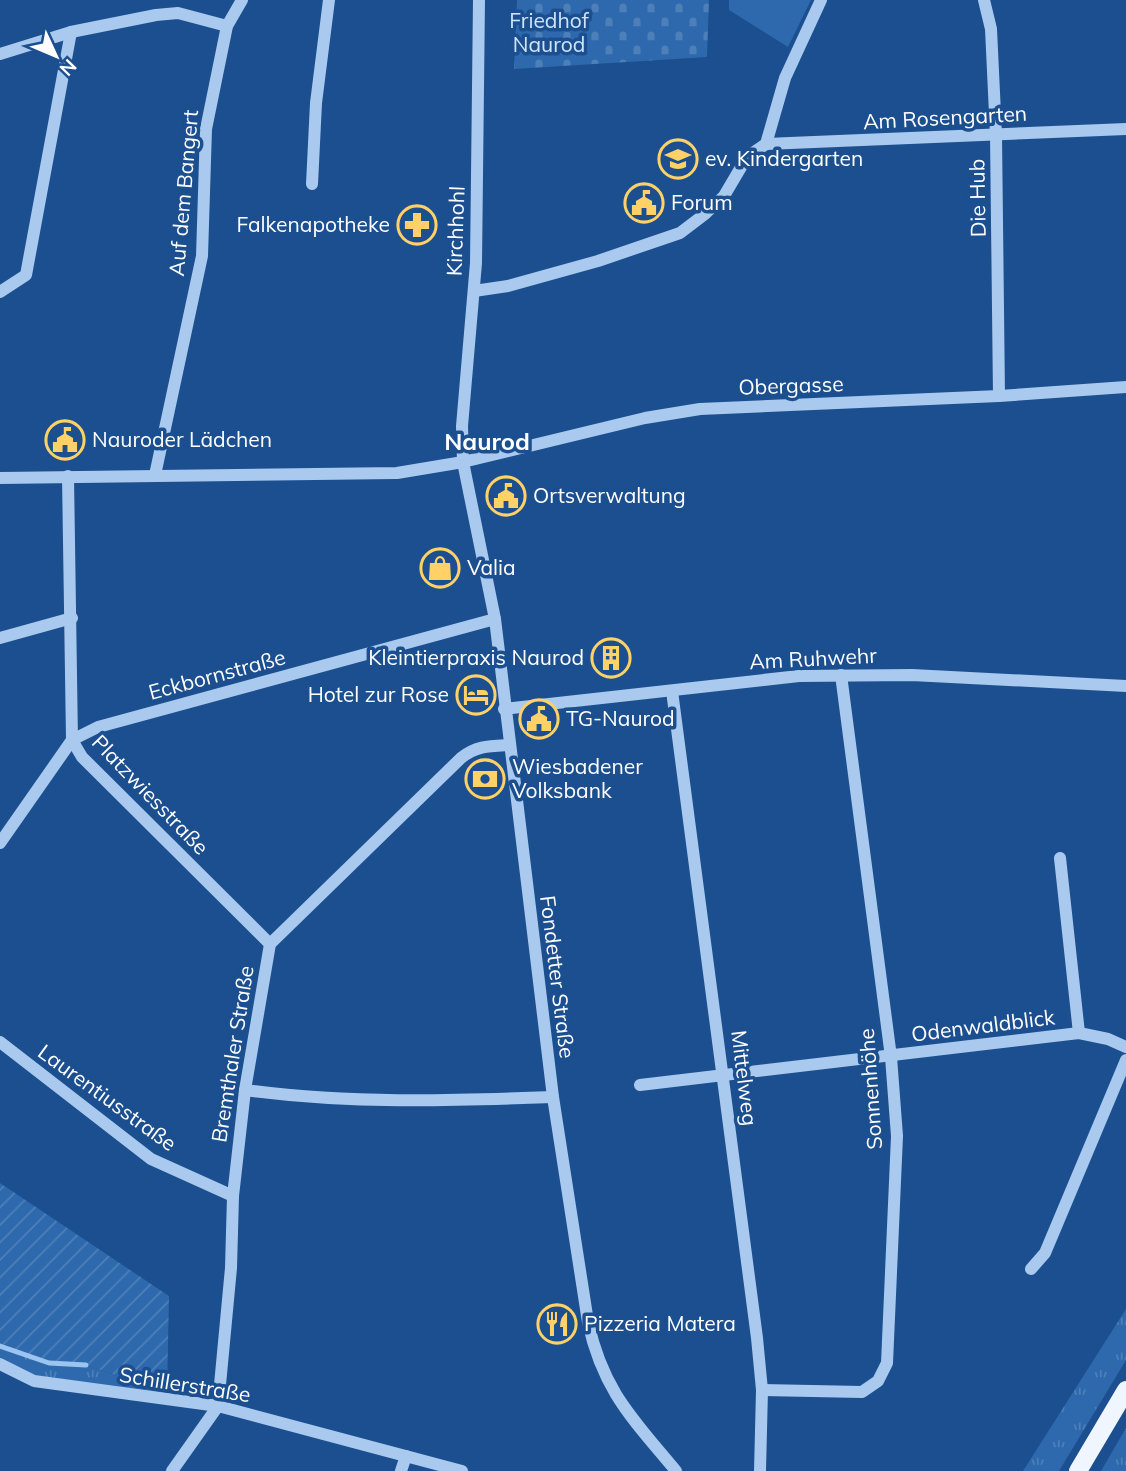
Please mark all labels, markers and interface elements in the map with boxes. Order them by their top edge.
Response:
park label: Friedhof Naurod [509,7,590,57]
north arrow [21,21,91,91]
text: N [55,54,82,81]
street label: Am Rosengarten [862,100,1028,134]
street label: Auf dem Bangert [163,109,203,277]
school or university icon: ev. Kindergarten [657,138,699,180]
place label: ev. Kindergarten [705,145,863,171]
street label: Die Hub [963,159,991,237]
public building icon: Forum [623,182,665,224]
street label: Kirchhohl [440,185,470,276]
place label: Forum [671,189,733,215]
pharmacy icon: Falkenapotheke [396,204,438,246]
place label: Falkenapotheke [237,211,390,237]
street label: Obergasse [738,370,844,400]
public building icon: Nauroder Lädchen [44,419,86,461]
place label: Nauroder Lädchen [92,426,272,452]
district label: Naurod [444,426,530,456]
public building icon: Ortsverwaltung [485,475,527,517]
place label: Ortsverwaltung [533,482,686,508]
shop icon: Valia [419,547,461,589]
place label: Valia [467,554,516,580]
building icon: Kleintierpraxis Naurod [590,637,632,679]
street label: Am Ruhwehr [749,642,878,674]
street label: Eckbornstraße [146,643,288,705]
place label: Kleintierpraxis Naurod [368,644,584,670]
hotel icon: Hotel zur Rose [455,674,497,716]
place label: Hotel zur Rose [308,681,449,707]
public building icon: TG-Naurod [518,698,560,740]
place label: TG-Naurod [566,705,675,731]
street label: Platzwiesstraße [87,729,215,860]
place label: Wiesbadener Volksbank [512,753,643,803]
bank icon: Wiesbadener Volksbank [464,758,506,800]
street label: Fondetter Straße [535,894,581,1060]
street label: Bremthaler Straße [205,964,259,1144]
street label: Odenwaldblick [910,1003,1056,1047]
street label: Sonnenhöhe [853,1028,887,1151]
street label: Mittelweg [726,1029,764,1127]
street label: Laurentiusstraße [33,1038,182,1156]
restaurant icon: Pizzeria Matera [536,1303,578,1345]
place label: Pizzeria Matera [584,1310,736,1336]
street label: Schillerstraße [118,1361,253,1407]

